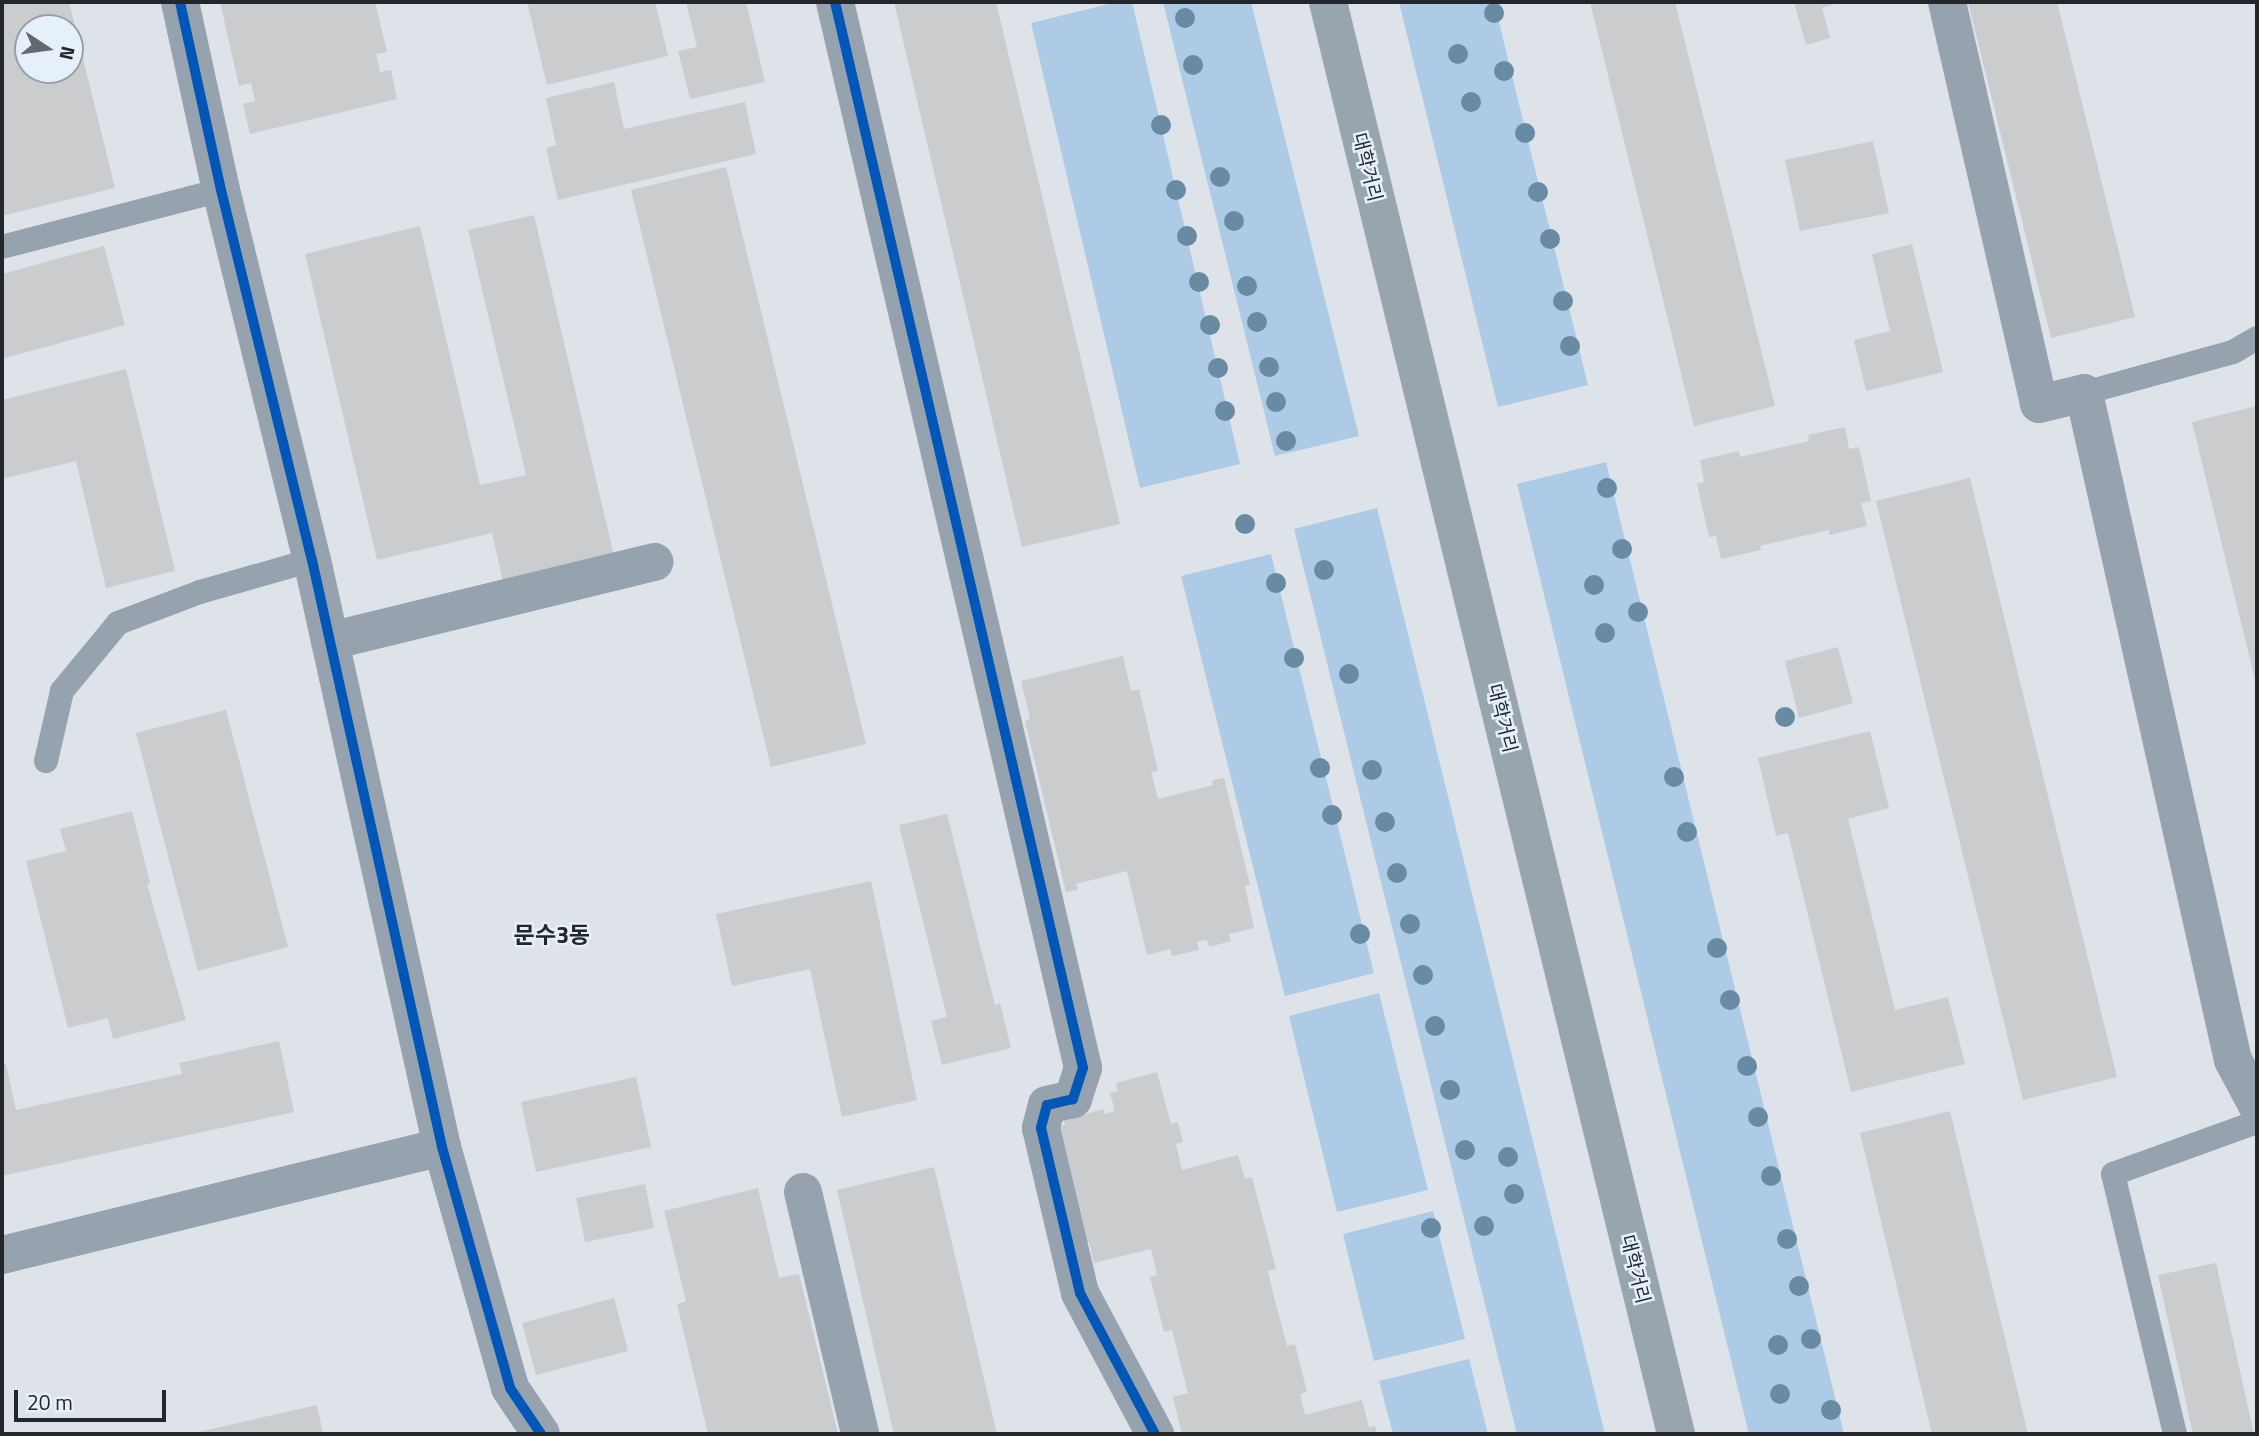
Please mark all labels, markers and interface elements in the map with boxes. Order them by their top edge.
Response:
north arrow [14,14,84,84]
text: N [52,44,84,63]
street label: 대학거리 [1348,130,1388,204]
street label: 대학거리 [1483,681,1523,755]
district label: 문수3동 [514,921,590,949]
street label: 대학거리 [1616,1232,1656,1306]
scale bar [18,1376,170,1420]
text: 20 m [27,1386,73,1418]

